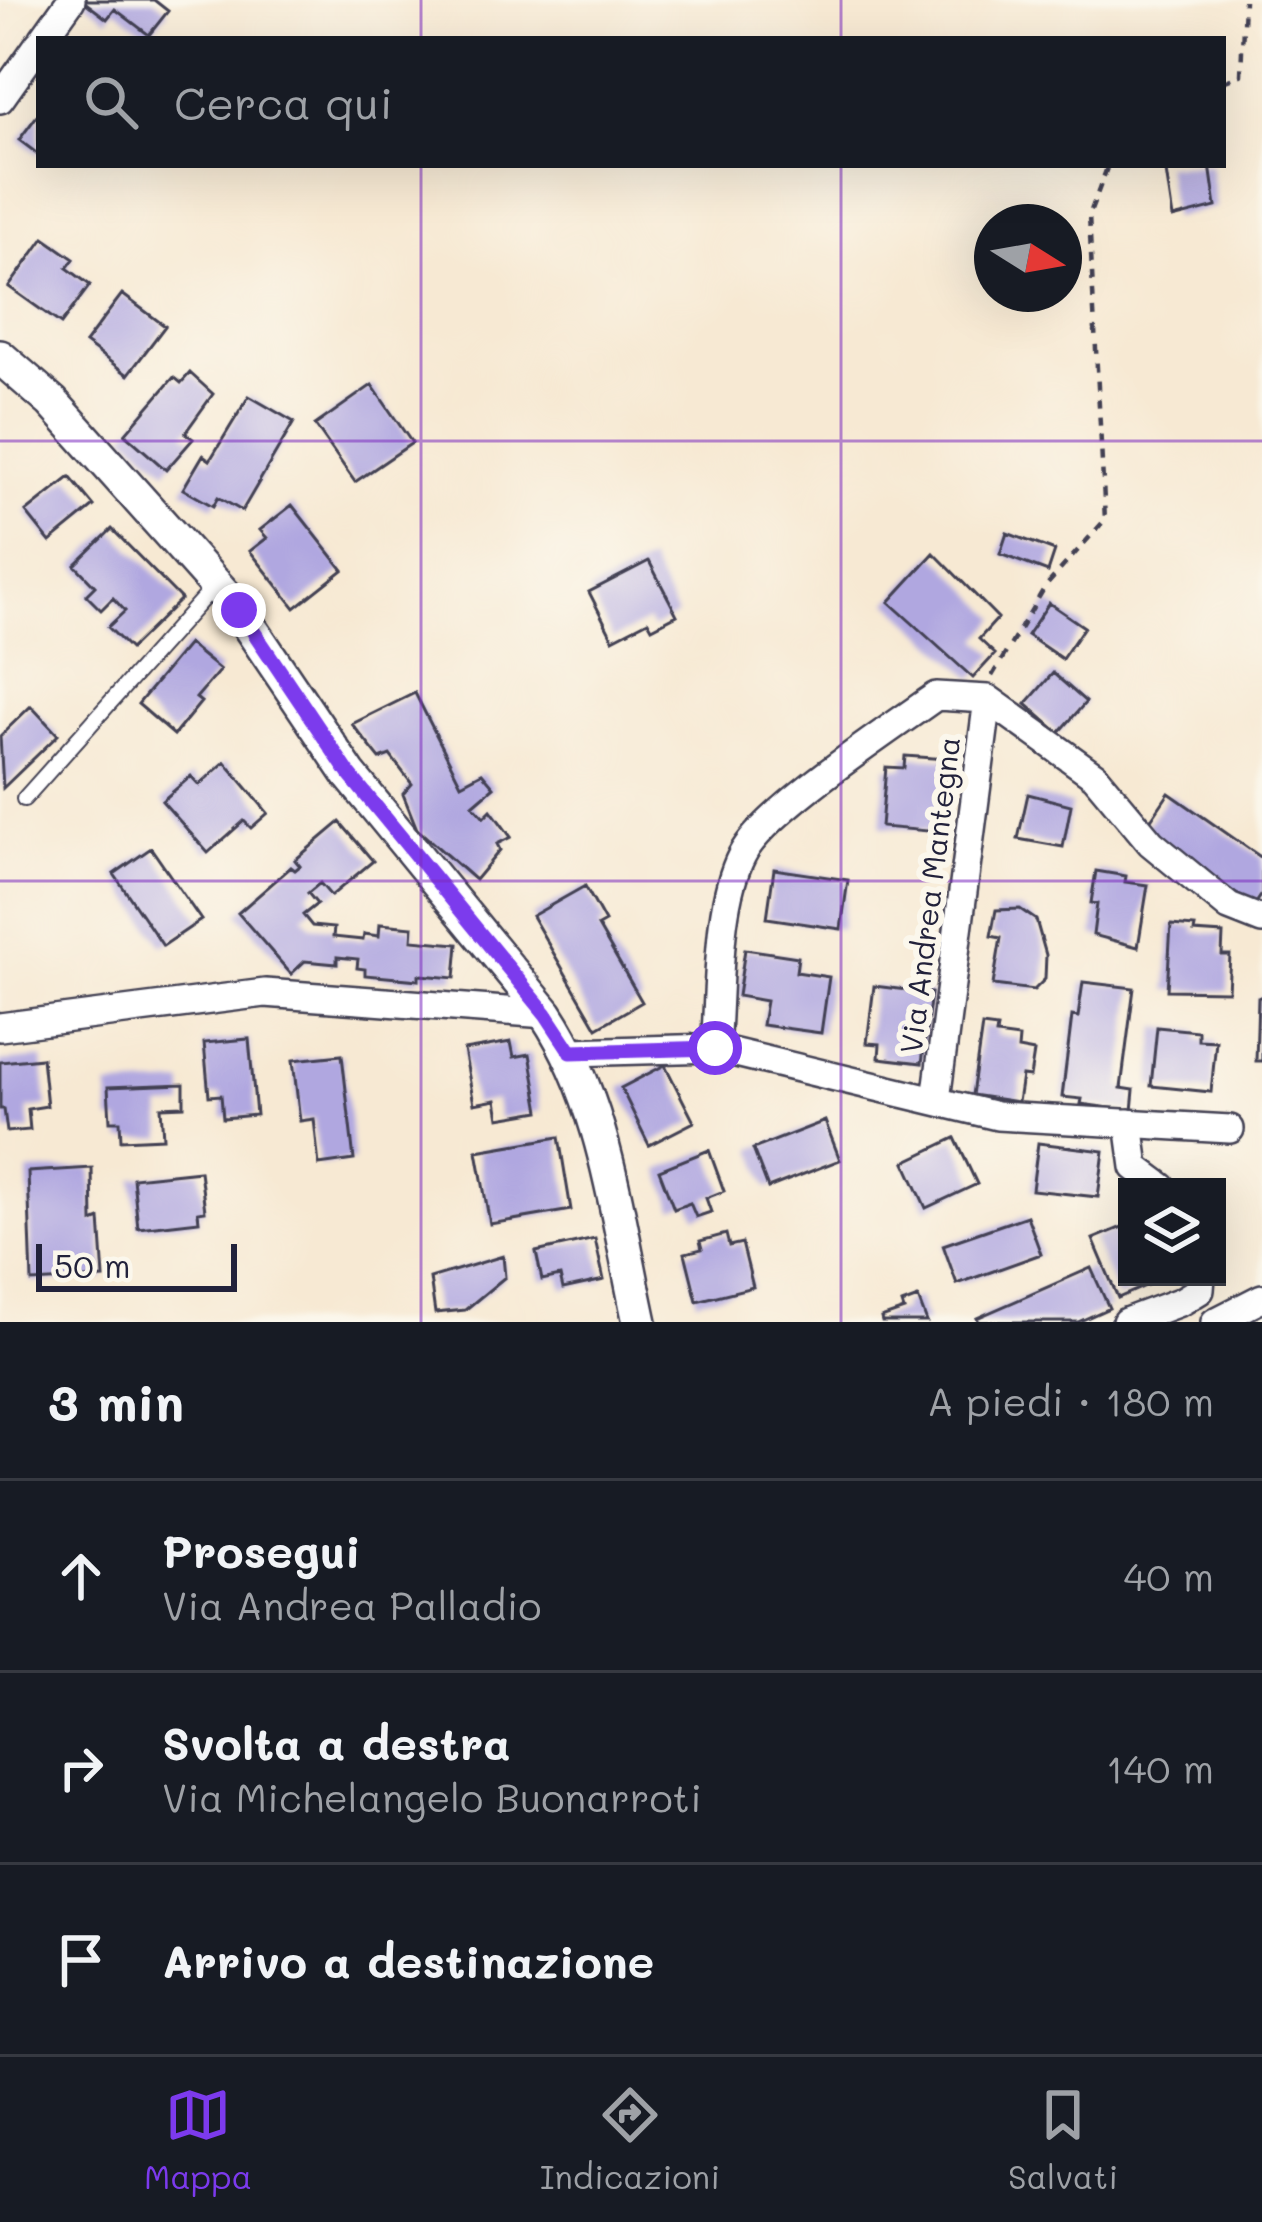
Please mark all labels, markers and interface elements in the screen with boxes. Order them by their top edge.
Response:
search box [36,36,1226,168]
icon: search [78,69,144,135]
text: Cerca qui [174,73,393,131]
north arrow [974,204,1082,312]
route end [212,583,266,637]
street label: Via Andrea Mantegna [890,734,968,1056]
route start [688,1021,742,1075]
map controls [1118,1178,1226,1286]
button: layers [1118,1178,1226,1286]
scale bar [36,1238,237,1291]
text: 50 m [54,1243,130,1286]
text: 3 min [48,1367,184,1434]
text: A piedi · 180 m [927,1375,1214,1426]
text: Prosegui [162,1521,361,1579]
icon: ahead [48,1543,114,1609]
text: 40 m [1123,1550,1214,1601]
text: Via Andrea Palladio [162,1579,541,1630]
text: Svolta a destra [162,1713,511,1771]
icon: right [48,1735,114,1801]
text: 140 m [1106,1742,1214,1793]
text: Via Michelangelo Buonarroti [162,1771,702,1822]
icon: arrive [48,1927,114,1993]
text: Arrivo a destinazione [162,1931,654,1989]
tab: Mappa [144,2082,252,2197]
tab: Indicazioni [540,2082,720,2197]
tab: Salvati [1008,2082,1118,2197]

